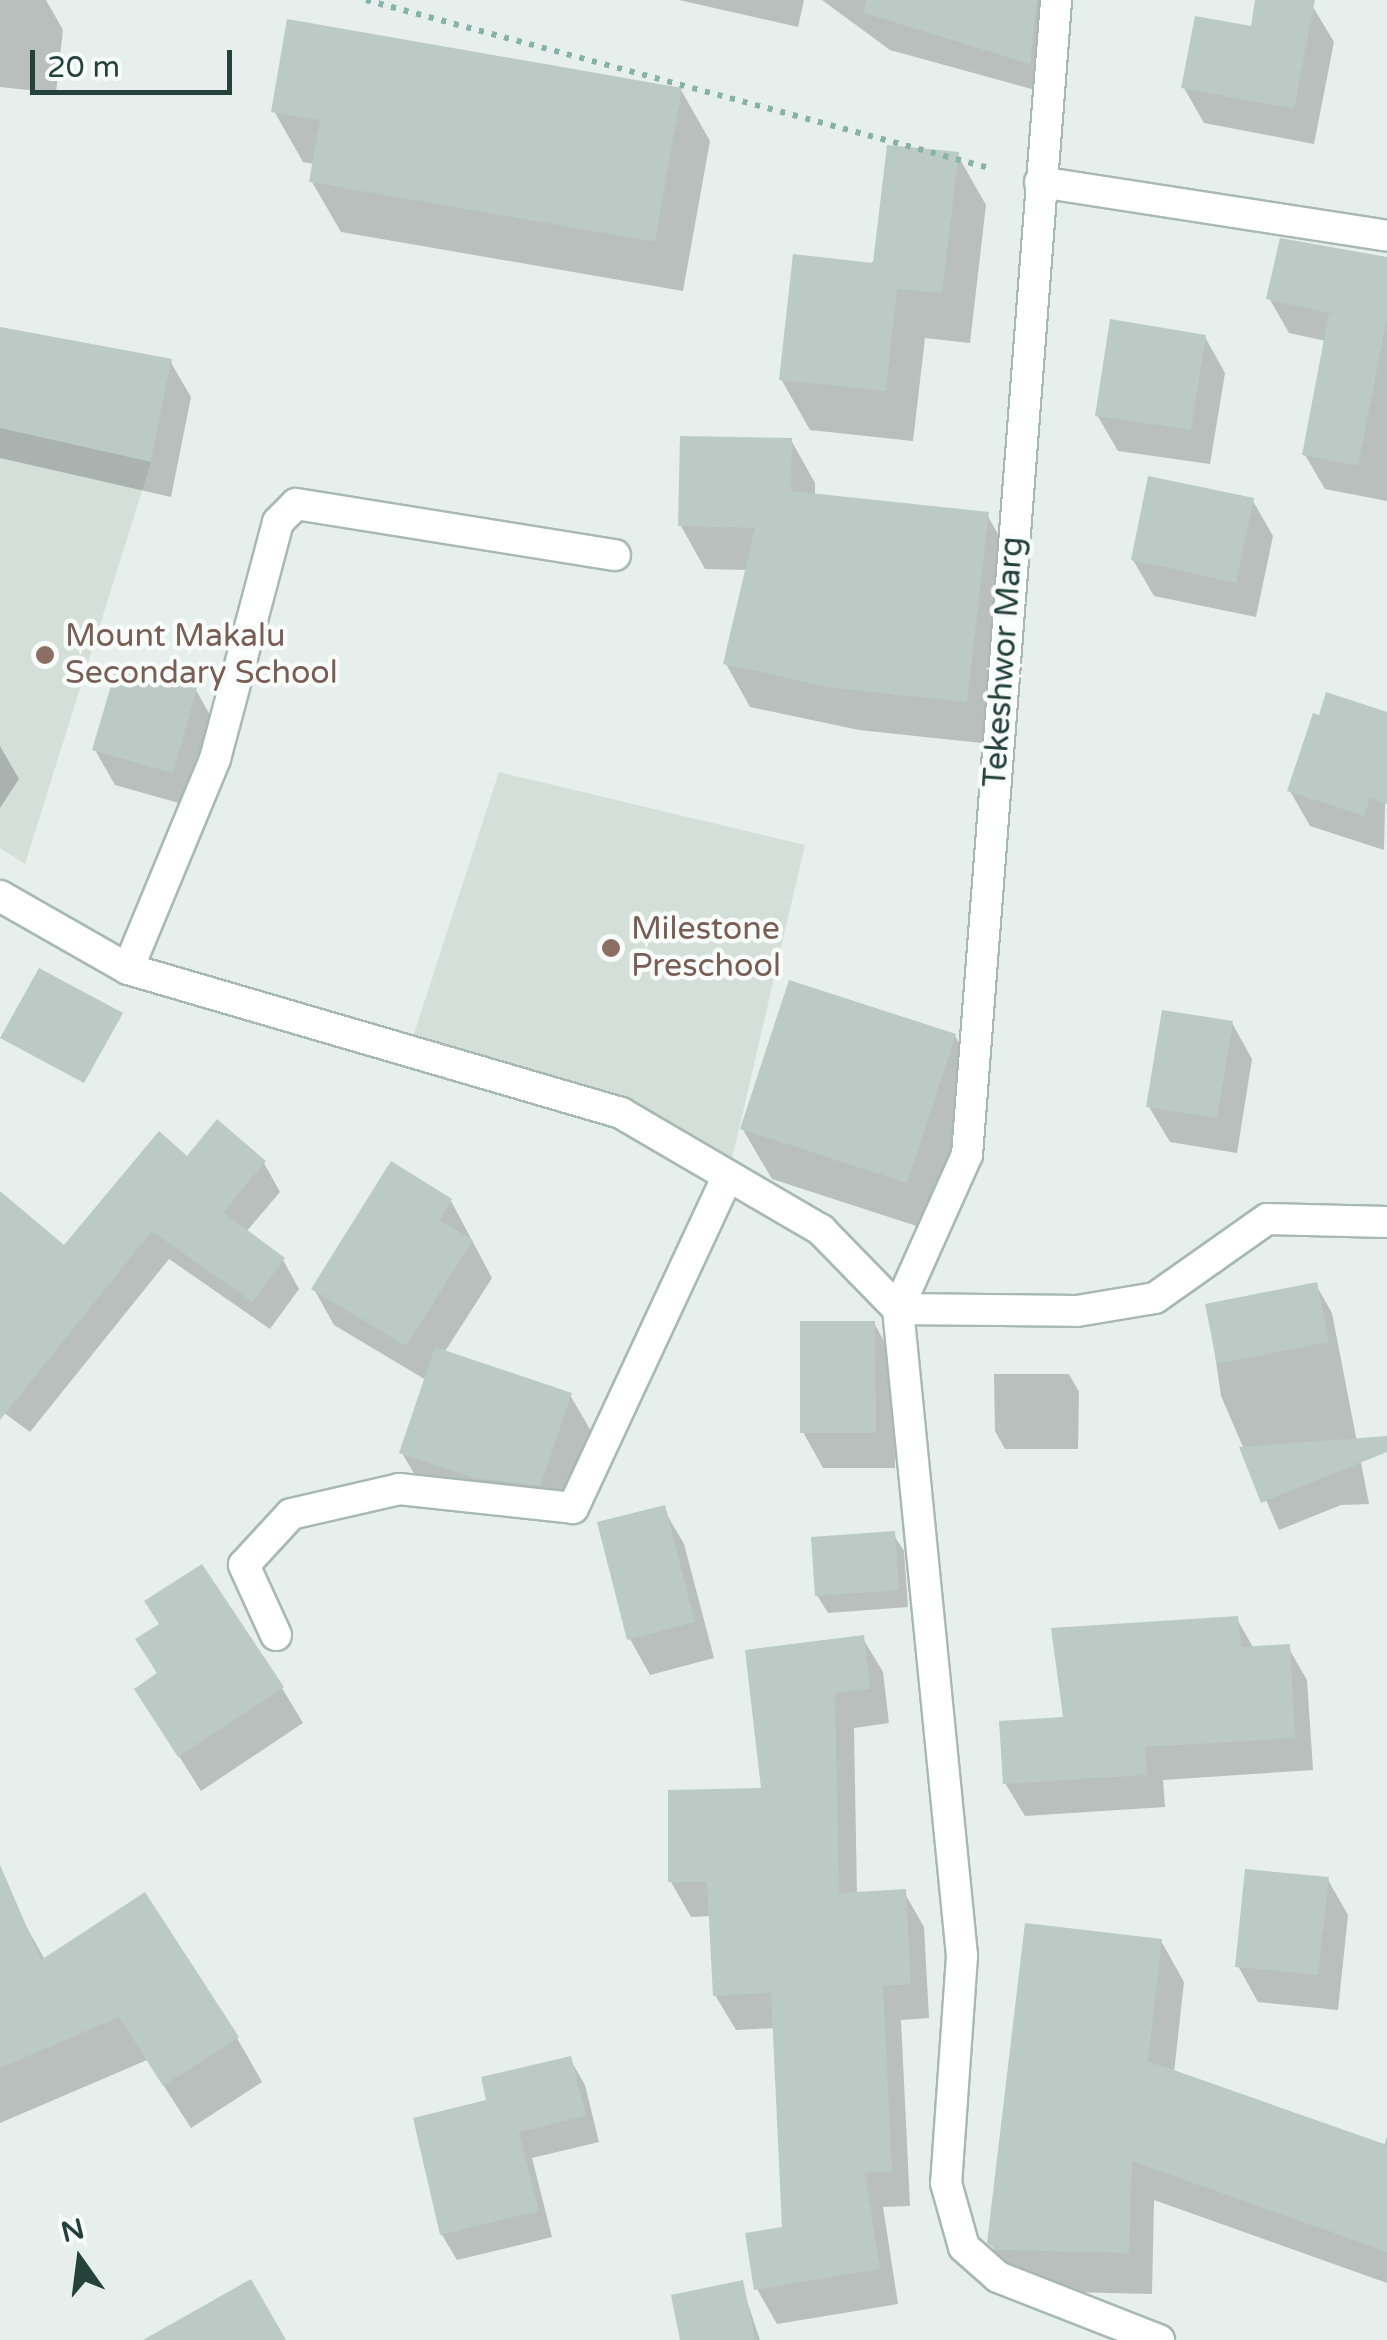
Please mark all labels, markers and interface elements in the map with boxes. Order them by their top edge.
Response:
scale bar [35,30,238,92]
text: 20 m [47,49,120,86]
street label: Tekeshwor Marg [976,535,1032,789]
place label: Mount Makalu Secondary School [65,618,338,693]
marker: Mount Makalu Secondary School [34,644,56,666]
place label: Milestone Preschool [631,911,781,986]
marker: Milestone Preschool [600,937,622,959]
north arrow [30,2210,130,2310]
text: N [58,2212,88,2250]

